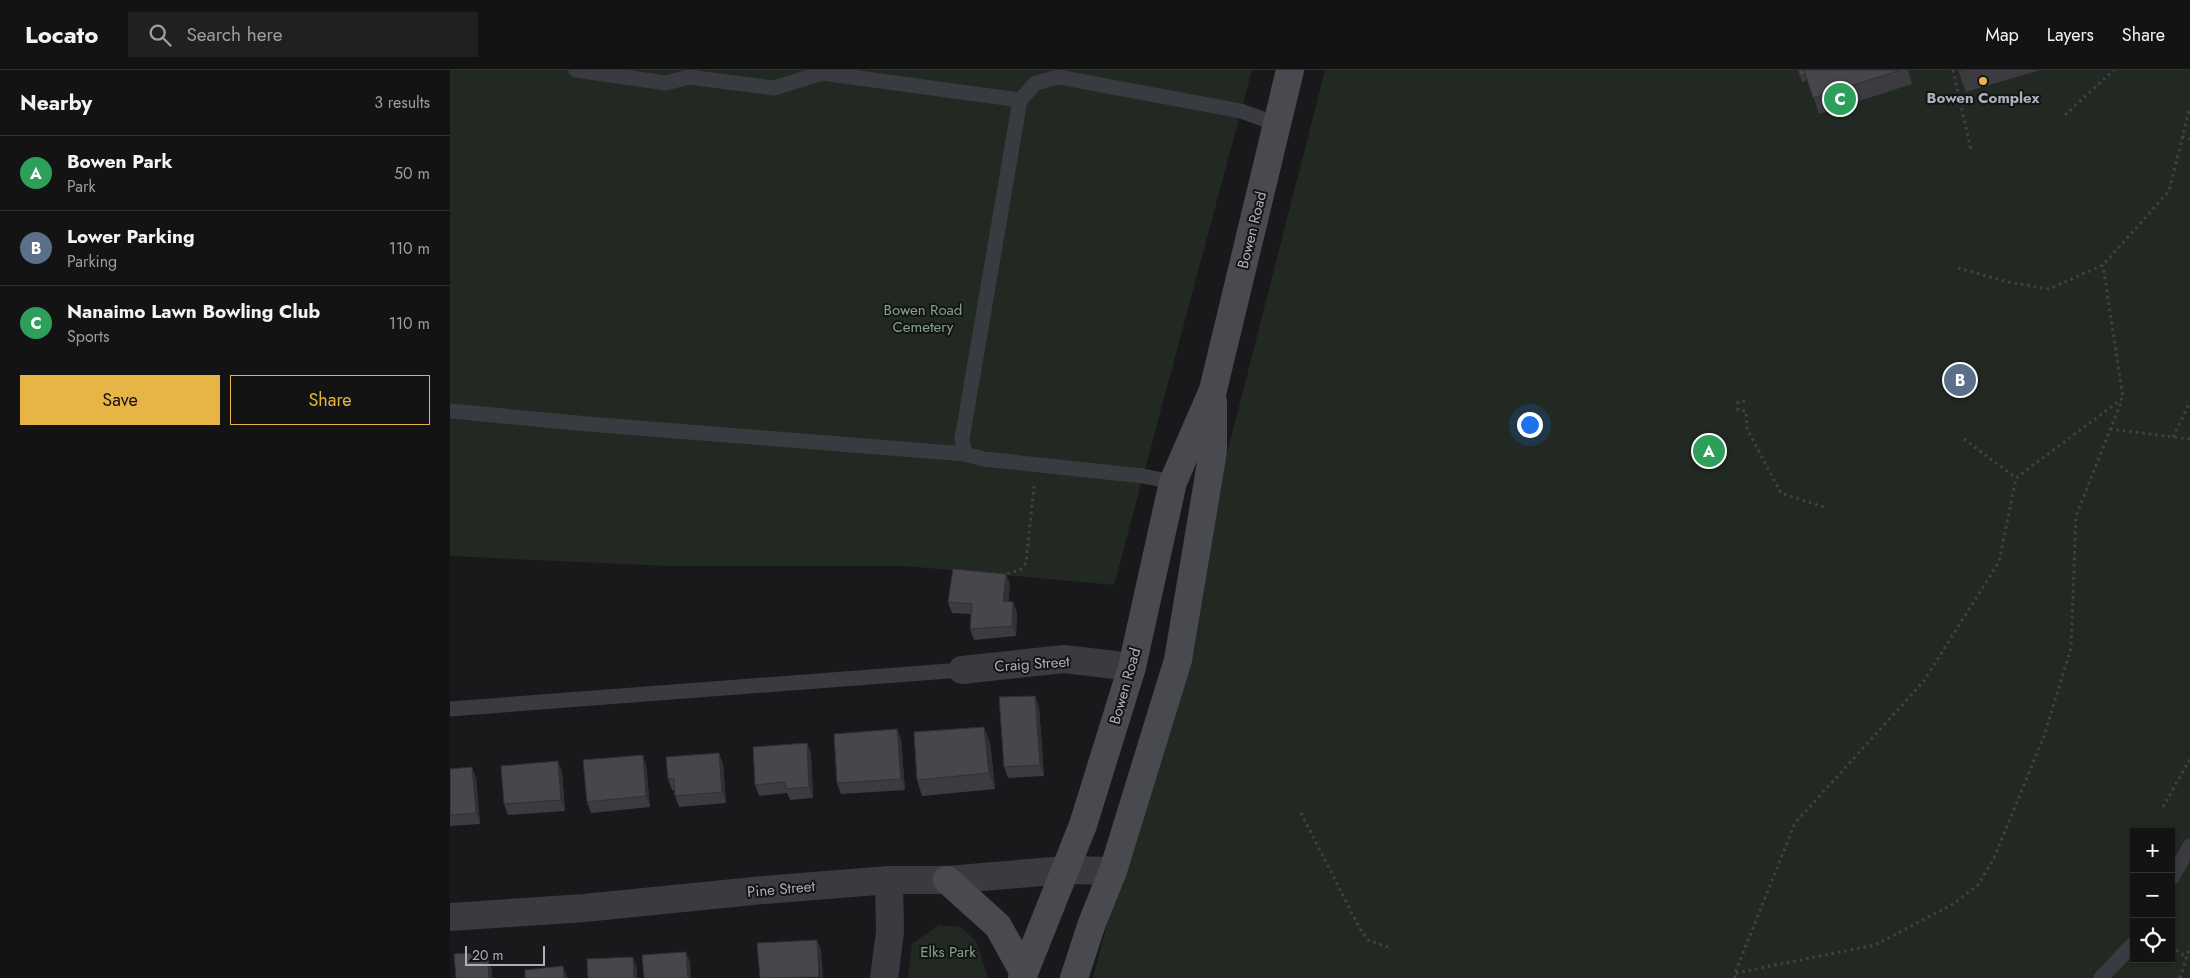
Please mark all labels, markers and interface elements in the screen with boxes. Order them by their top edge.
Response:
search box [128,12,478,57]
text: Locato [25,17,98,52]
icon: search [146,21,174,49]
text: Search here [186,21,283,48]
text: Map [1985,22,2019,48]
text: Layers [2047,22,2094,48]
text: Share [2122,22,2165,48]
marker: Bowen Complex [1977,75,1989,87]
pin: C [1824,80,1856,118]
place label: Bowen Complex [1927,87,2039,109]
text: Nearby [20,88,92,118]
text: 3 results [374,91,430,114]
text: Bowen Park [67,148,173,175]
text: A [30,162,42,185]
text: 50 m [394,162,430,185]
text: Park [67,175,96,198]
street label: Bowen Road [1232,189,1272,271]
text: Lower Parking [67,223,195,250]
text: B [31,237,41,260]
text: 110 m [389,237,430,260]
text: Parking [67,250,117,273]
text: Nanaimo Lawn Bowling Club [67,298,320,325]
park label: Bowen Road Cemetery [884,299,962,338]
text: C [30,312,42,335]
text: 110 m [389,312,430,335]
text: Sports [67,325,109,348]
pin: B [1944,361,1976,399]
button: Save [20,375,220,425]
button: Share [230,375,430,425]
your location [1517,412,1543,438]
pin: A [1693,432,1725,470]
street label: Bowen Road [1104,645,1146,727]
street label: Craig Street [994,650,1071,678]
map controls [2130,828,2175,963]
button: + [2130,828,2175,873]
button: − [2130,873,2175,918]
street label: Pine Street [746,875,816,903]
button: locate [2130,918,2175,963]
park label: Elks Park [920,941,976,963]
scale bar [465,943,545,966]
text: 20 m [472,945,504,965]

